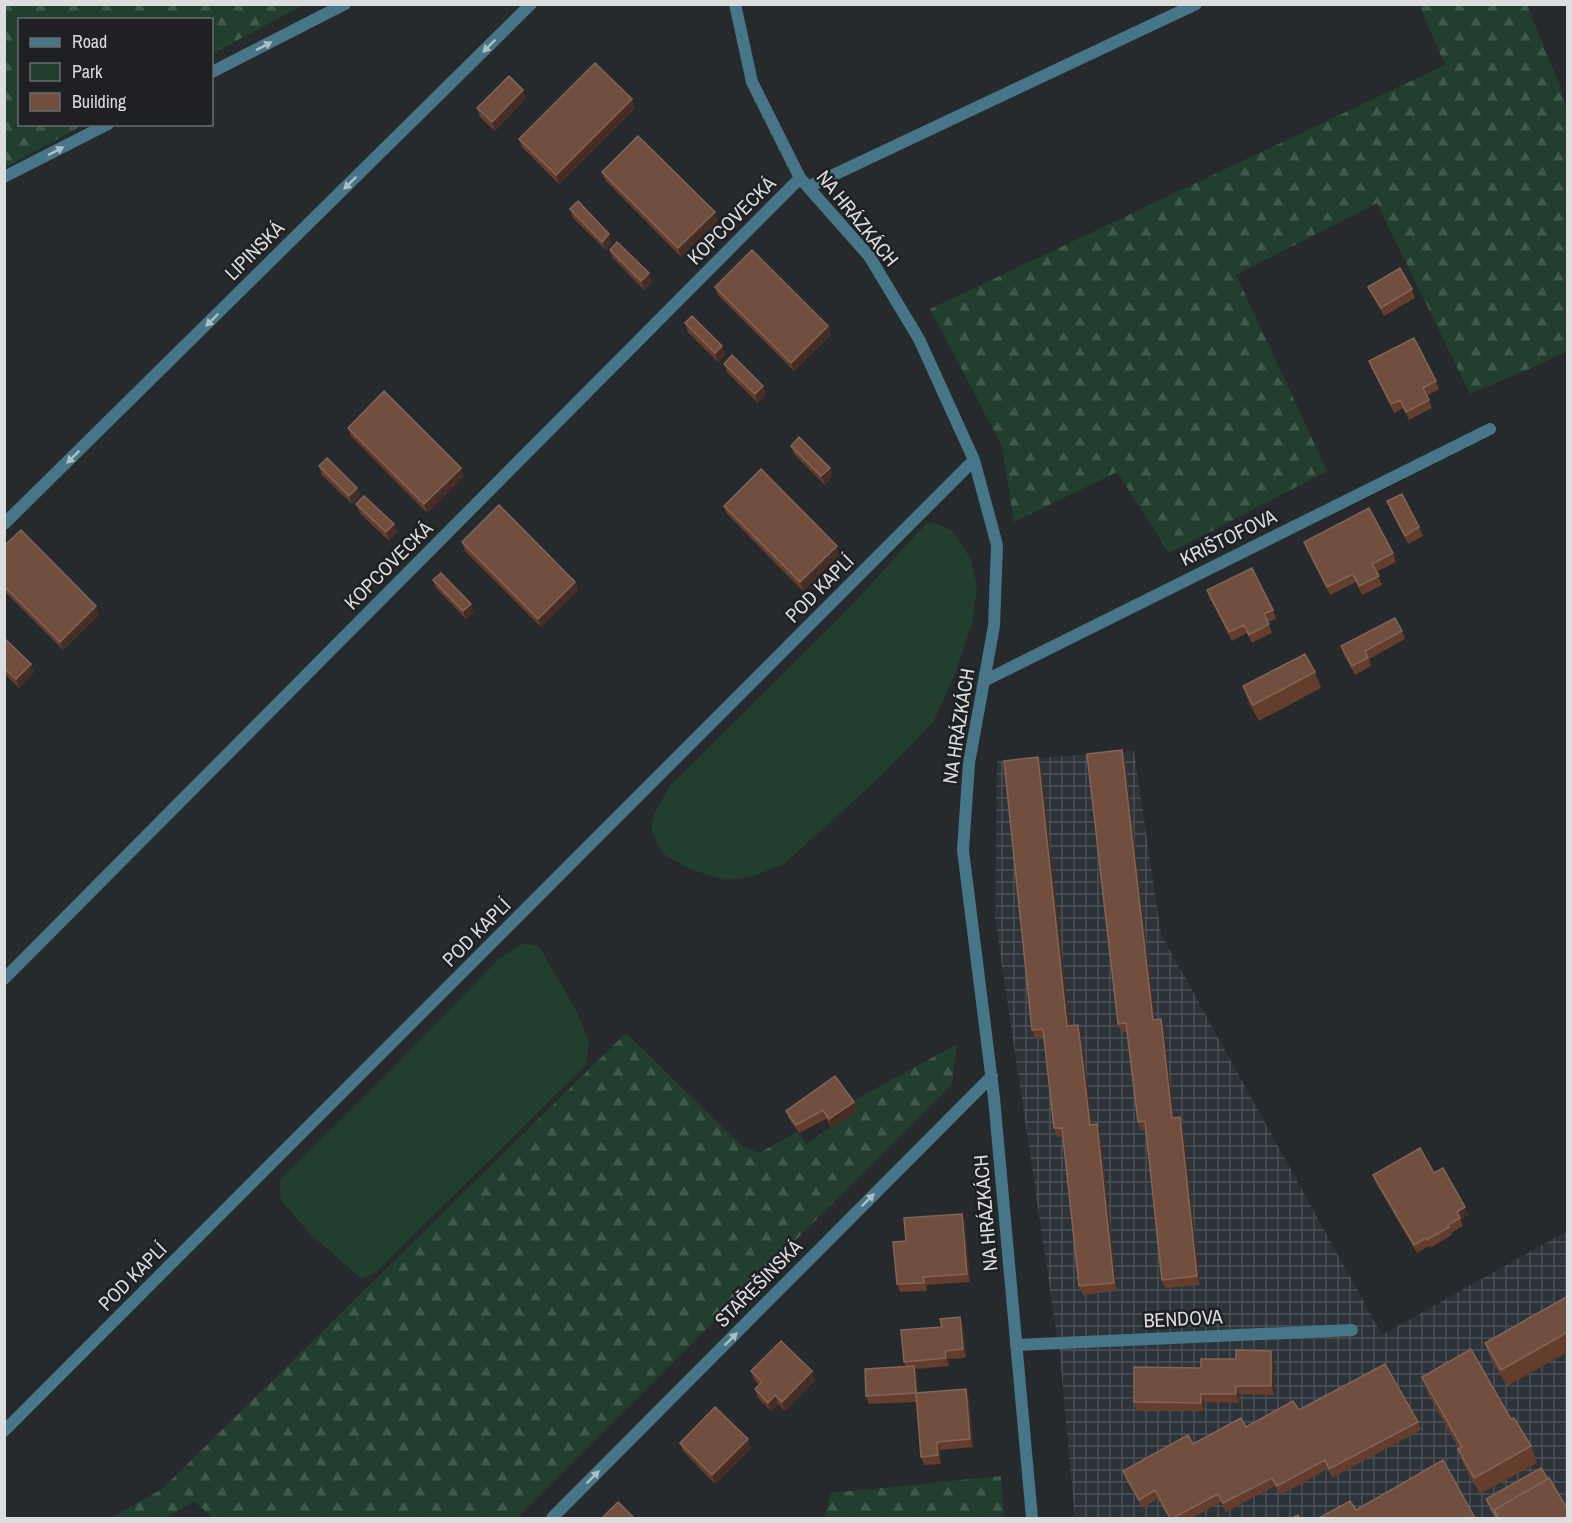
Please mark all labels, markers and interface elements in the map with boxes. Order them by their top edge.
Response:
legend [18,18,213,126]
text: Road [72,29,107,54]
one-way arrow [483,38,497,52]
one-way arrow [255,41,272,51]
text: Park [72,59,103,84]
text: Building [72,89,127,114]
one-way arrow [48,146,65,155]
street label: NA HRÁZKÁCH [811,164,905,272]
street label: KOPCOVECKÁ [681,170,781,270]
one-way arrow [344,175,358,189]
street label: LIPINSKÁ [218,214,290,286]
one-way arrow [205,312,219,326]
one-way arrow [66,449,80,463]
street label: KRIŠTOFOVA [1175,502,1281,572]
street label: KOPCOVECKÁ [338,515,438,615]
street label: POD KAPLÍ [779,548,859,628]
street label: NA HRÁZKÁCH [936,666,980,786]
street label: POD KAPLÍ [436,892,516,972]
street label: NA HRÁZKÁCH [966,1154,1004,1272]
one-way arrow [861,1194,875,1208]
street label: STAŘEŠINSKÁ [708,1233,808,1333]
street label: POD KAPLÍ [92,1236,172,1316]
street label: BENDOVA [1143,1302,1223,1334]
one-way arrow [723,1332,737,1346]
one-way arrow [586,1470,601,1484]

